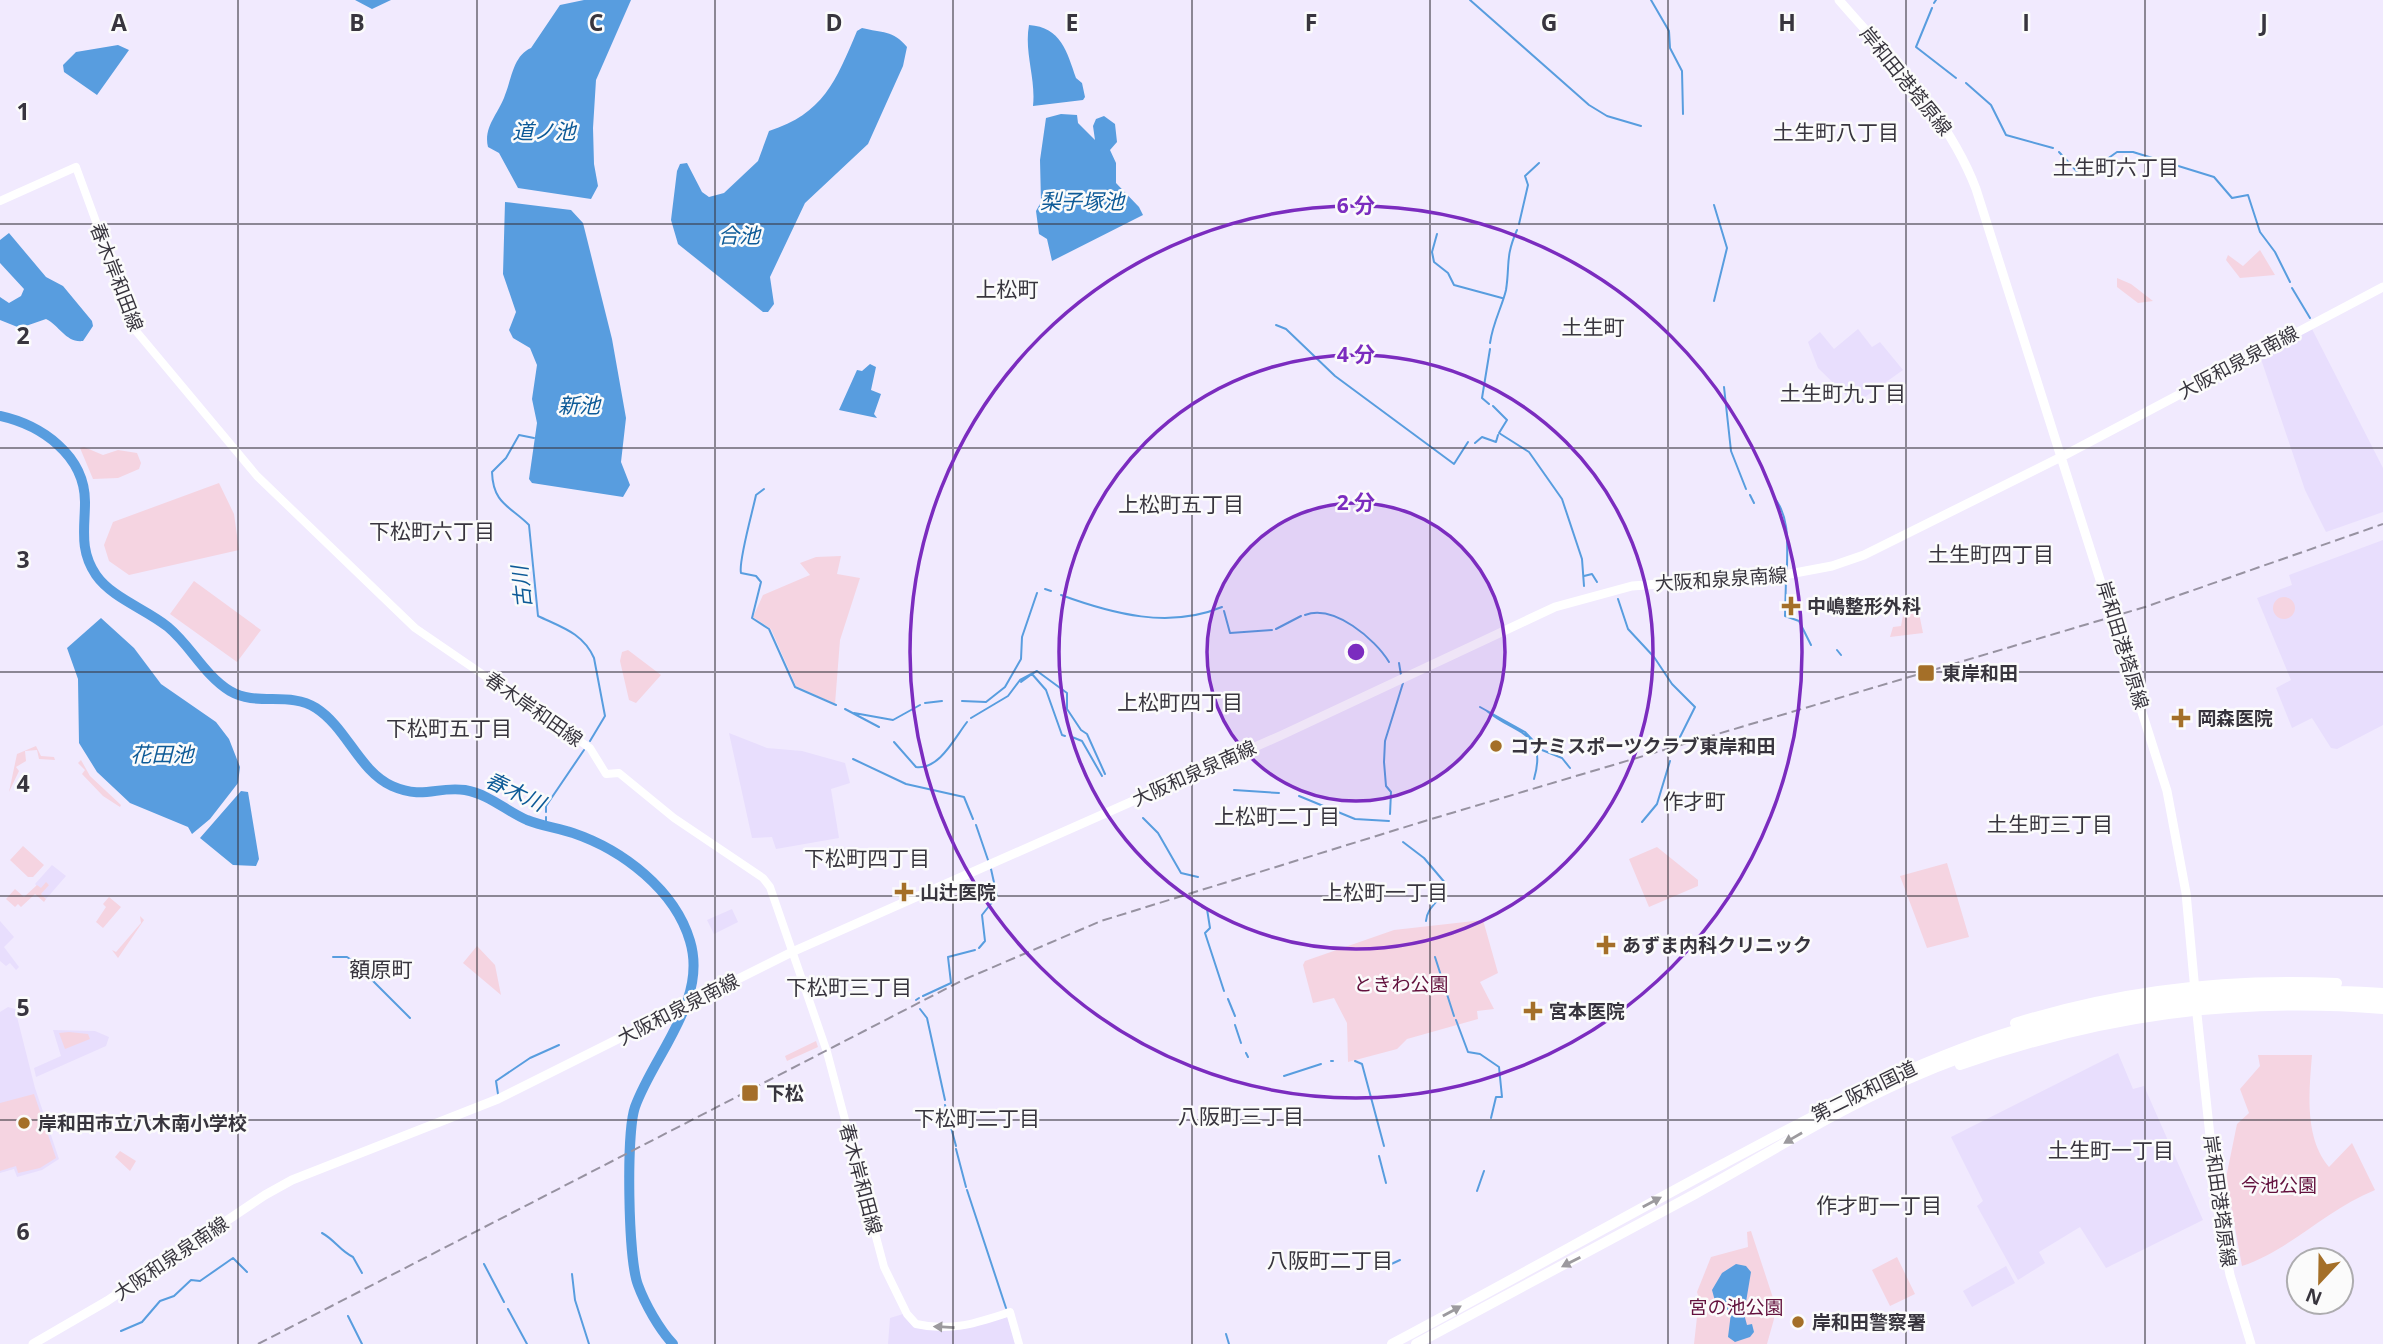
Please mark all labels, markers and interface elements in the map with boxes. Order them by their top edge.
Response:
text: A [111,6,127,38]
text: B [349,6,365,38]
text: C [589,6,603,38]
text: D [825,6,843,38]
text: E [1066,6,1078,38]
text: F [1305,6,1317,38]
text: G [1541,6,1557,38]
text: H [1778,6,1796,38]
text: I [2022,6,2030,38]
text: J [2258,6,2268,38]
street label: 岸和田港塔原線 [1854,21,1958,141]
text: 1 [16,95,30,127]
water label: 道ノ池 [513,117,577,145]
district label: 土生町八丁目 [1773,118,1899,146]
district label: 土生町六丁目 [2053,153,2179,181]
water label: 梨子塚池 [1040,187,1126,215]
text: 6 分 [1337,191,1375,219]
street label: 春木岸和田線 [84,219,150,335]
water label: 合池 [718,221,762,249]
district label: 上松町 [976,275,1039,303]
district label: 土生町 [1562,313,1625,341]
text: 2 [16,319,30,351]
street label: 大阪和泉泉南線 [2173,319,2303,405]
text: 4 分 [1337,340,1375,368]
district label: 土生町九丁目 [1780,379,1906,407]
water label: 新池 [558,391,602,419]
text: 2 分 [1337,488,1375,516]
district label: 上松町五丁目 [1118,490,1244,518]
district label: 下松町六丁目 [369,517,495,545]
district label: 土生町四丁目 [1928,540,2054,568]
text: 3 [16,543,30,575]
street label: 大阪和泉泉南線 [1654,561,1788,597]
water label: 古川 [505,563,537,609]
street label: 岸和田港塔原線 [2091,578,2155,712]
place label: 中嶋整形外科 [1807,593,1921,619]
marker: 中嶋整形外科 [1781,596,1801,616]
centre of rings [1344,640,1368,664]
place label: 東岸和田 [1942,660,2018,686]
marker: 東岸和田 [1916,663,1936,683]
street label: 春木岸和田線 [480,666,588,752]
district label: 上松町四丁目 [1117,688,1243,716]
place label: 岡森医院 [2197,705,2273,731]
marker: 岡森医院 [2171,708,2191,728]
district label: 下松町五丁目 [386,714,512,742]
place label: コナミスポーツクラブ東岸和田 [1510,733,1776,759]
street label: 大阪和泉泉南線 [1128,734,1260,812]
marker: コナミスポーツクラブ東岸和田 [1488,738,1504,754]
water label: 花田池 [131,740,195,768]
water label: 春木川 [481,765,552,818]
text: 4 [16,767,30,799]
district label: 作才町 [1663,787,1726,815]
district label: 上松町二丁目 [1214,802,1340,830]
district label: 土生町三丁目 [1987,810,2113,838]
district label: 下松町四丁目 [804,844,930,872]
district label: 上松町一丁目 [1322,878,1448,906]
place label: 山辻医院 [920,879,996,905]
marker: 山辻医院 [894,882,914,902]
place label: あずま内科クリニック [1622,932,1812,958]
marker: あずま内科クリニック [1596,935,1616,955]
district label: 額原町 [350,955,413,983]
street label: 大阪和泉泉南線 [613,967,743,1051]
park label: ときわ公園 [1353,971,1449,997]
district label: 下松町三丁目 [786,973,912,1001]
text: 5 [16,991,30,1023]
place label: 宮本医院 [1549,998,1625,1024]
marker: 宮本医院 [1523,1001,1543,1021]
street label: 第二阪和国道 [1807,1054,1921,1128]
place label: 下松 [766,1080,804,1106]
marker: 下松 [740,1083,760,1103]
district label: 八阪町三丁目 [1178,1102,1304,1130]
district label: 下松町二丁目 [914,1104,1040,1132]
place label: 岸和田市立八木南小学校 [38,1110,247,1136]
marker: 岸和田市立八木南小学校 [16,1115,32,1131]
street label: 春木岸和田線 [834,1121,888,1237]
one-way arrow [1784,1132,1803,1145]
street label: 岸和田港塔原線 [2198,1133,2242,1269]
district label: 土生町一丁目 [2048,1136,2174,1164]
park label: 今池公園 [2241,1172,2317,1198]
district label: 作才町一丁目 [1816,1191,1942,1219]
one-way arrow [1642,1196,1662,1208]
street label: 大阪和泉泉南線 [109,1210,233,1306]
text: 6 [16,1215,30,1247]
district label: 八阪町二丁目 [1267,1246,1393,1274]
north arrow [2285,1246,2355,1316]
one-way arrow [1561,1257,1581,1268]
text: N [2302,1282,2326,1312]
park label: 宮の池公園 [1688,1294,1784,1320]
one-way arrow [1443,1305,1462,1317]
place label: 岸和田警察署 [1812,1309,1926,1335]
marker: 岸和田警察署 [1790,1314,1806,1330]
one-way arrow [933,1321,955,1332]

